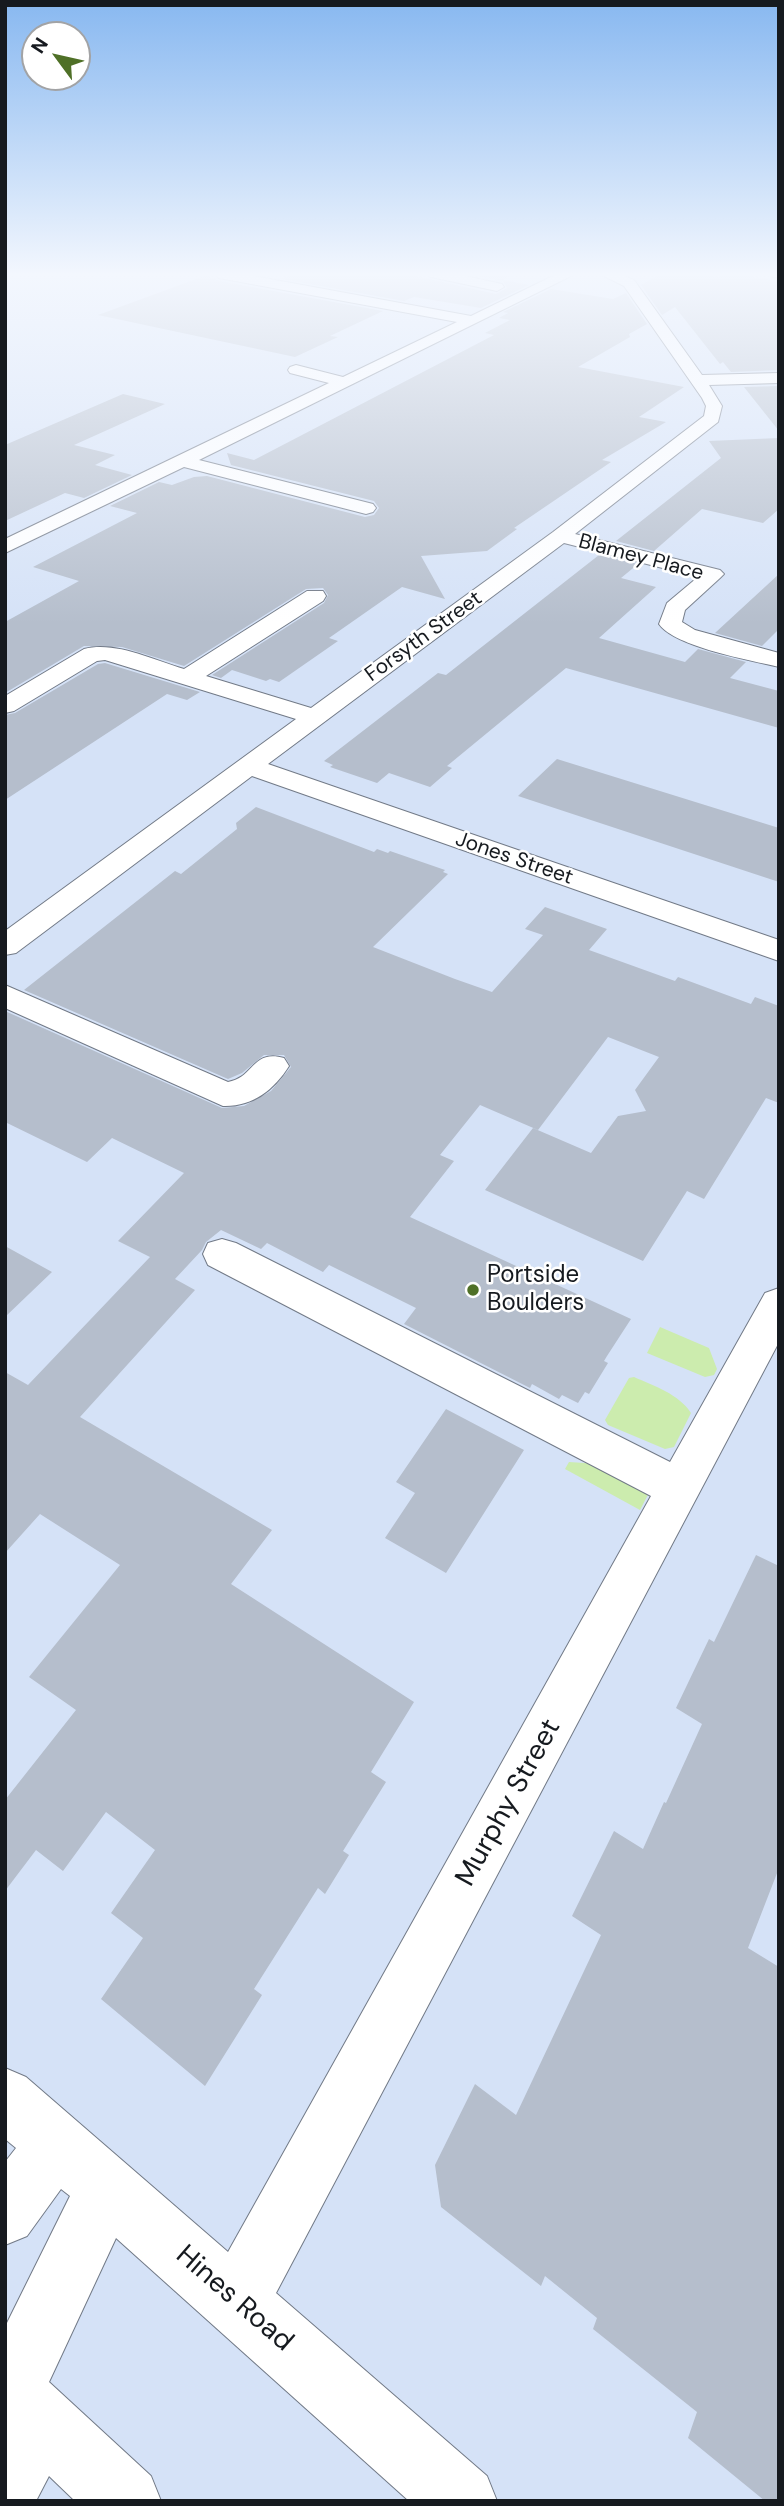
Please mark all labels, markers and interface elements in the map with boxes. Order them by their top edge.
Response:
north arrow [21,21,91,91]
text: N [25,33,54,58]
street label: Blamey Place [576,529,706,587]
street label: Forsyth Street [361,586,487,688]
street label: Jones Street [452,827,576,891]
place label: Portside Boulders [487,1262,584,1318]
marker: Portside Boulders [465,1282,481,1298]
street label: Murphy Street [449,1714,569,1892]
street label: Hines Road [168,2239,300,2359]

